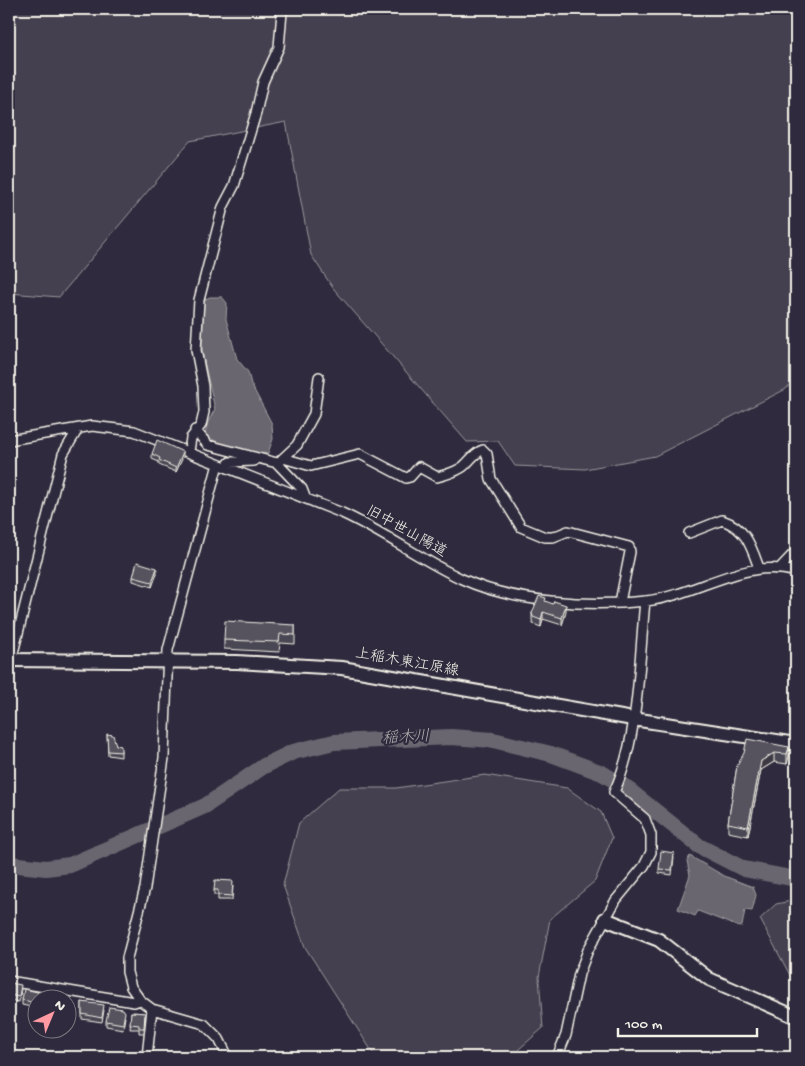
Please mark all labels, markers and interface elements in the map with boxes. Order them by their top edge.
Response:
street label: 旧中世山陽道 [362,501,450,562]
street label: 上稲木東江原線 [354,644,460,681]
water label: 稲木川 [381,727,430,750]
north arrow [28,988,78,1038]
text: N [50,997,68,1016]
scale bar [618,1006,756,1038]
text: 100 m [624,1016,663,1034]

